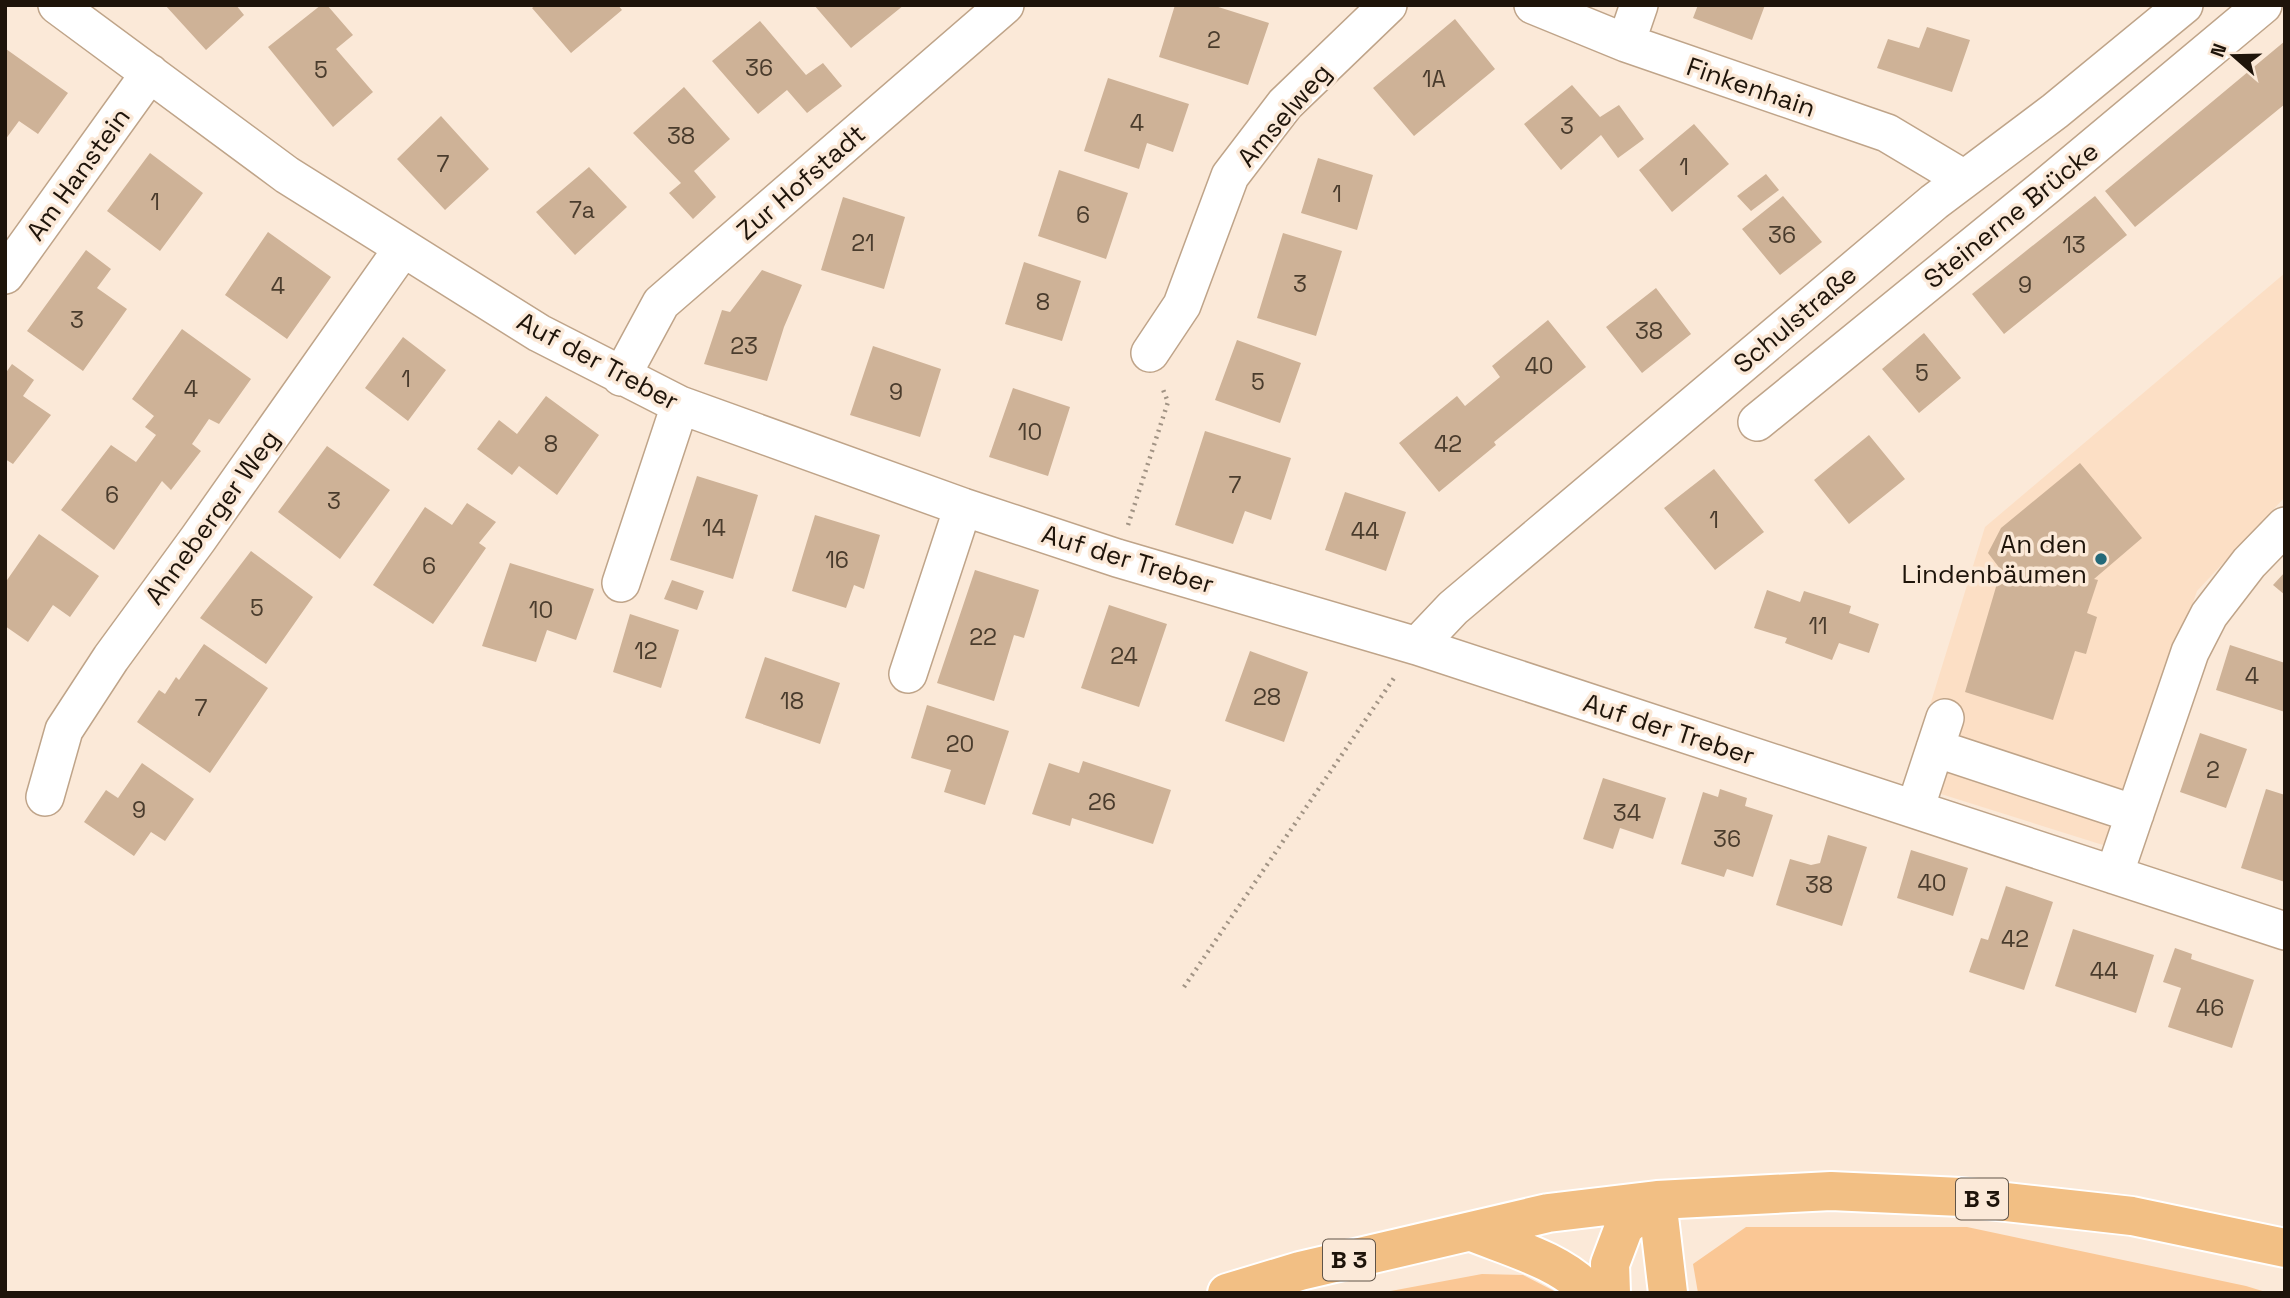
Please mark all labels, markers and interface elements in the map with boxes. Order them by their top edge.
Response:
north arrow [2199,21,2269,91]
house number: 2 [1207,25,1221,55]
text: N [2205,40,2232,61]
street label: Finkenhain [1682,49,1820,125]
house number: 36 [745,53,773,83]
house number: 5 [314,55,328,85]
street label: Amselweg [1230,56,1338,174]
house number: 1A [1422,64,1446,94]
street label: Am Hanstein [18,101,138,247]
house number: 4 [1130,108,1144,138]
house number: 3 [1560,111,1574,141]
street label: Zur Hofstadt [730,117,872,247]
house number: 38 [667,121,695,151]
street label: Steinerne Brücke [1917,134,2105,296]
house number: 7 [437,149,450,179]
house number: 1 [1679,152,1689,182]
house number: 1 [1332,179,1342,209]
house number: 1 [150,187,160,217]
house number: 7a [569,195,595,225]
house number: 6 [1076,200,1090,230]
house number: 36 [1768,220,1796,250]
house number: 21 [851,228,875,258]
house number: 13 [2062,230,2086,260]
street label: Schulstraße [1726,257,1864,381]
house number: 3 [1293,269,1307,299]
house number: 9 [2018,270,2032,300]
house number: 4 [271,271,285,301]
house number: 8 [1036,287,1050,317]
street label: Auf der Treber [511,304,685,418]
house number: 3 [70,305,84,335]
house number: 38 [1635,316,1663,346]
house number: 23 [730,331,758,361]
house number: 40 [1524,351,1554,381]
house number: 5 [1915,358,1929,388]
house number: 1 [401,364,411,394]
house number: 5 [1251,367,1265,397]
house number: 4 [184,374,198,404]
house number: 9 [889,377,903,407]
house number: 10 [1018,417,1042,447]
street label: Ahneberger Weg [137,423,287,611]
house number: 8 [544,429,558,459]
house number: 42 [1434,429,1462,459]
house number: 7 [1229,470,1242,500]
house number: 6 [105,480,119,510]
house number: 3 [327,486,341,516]
house number: 1 [1709,505,1719,535]
house number: 14 [702,513,726,543]
house number: 44 [1351,516,1379,546]
street label: Auf der Treber [1038,517,1218,601]
place label: An den Lindenbäumen [1901,527,2087,591]
house number: 16 [825,545,849,575]
house number: 6 [422,551,436,581]
marker: An den Lindenbäumen [2093,551,2109,567]
house number: 5 [250,593,264,623]
house number: 10 [529,595,553,625]
house number: 11 [1808,611,1828,641]
house number: 22 [969,622,997,652]
house number: 12 [634,636,658,666]
house number: 24 [1110,641,1138,671]
house number: 4 [2245,661,2259,691]
house number: 28 [1253,682,1281,712]
street label: Auf der Treber [1579,685,1759,773]
house number: 18 [780,686,804,716]
house number: 7 [195,693,208,723]
house number: 20 [946,729,974,759]
house number: 2 [2206,755,2220,785]
house number: 26 [1088,787,1116,817]
house number: 9 [132,795,146,825]
house number: 34 [1613,798,1641,828]
house number: 36 [1713,824,1741,854]
house number: 40 [1917,868,1947,898]
house number: 38 [1805,870,1833,900]
house number: 42 [2001,924,2029,954]
house number: 44 [2090,956,2118,986]
house number: 46 [2196,993,2224,1023]
road number: B 3 [1956,1178,2008,1219]
road number: B 3 [1323,1240,1375,1280]

